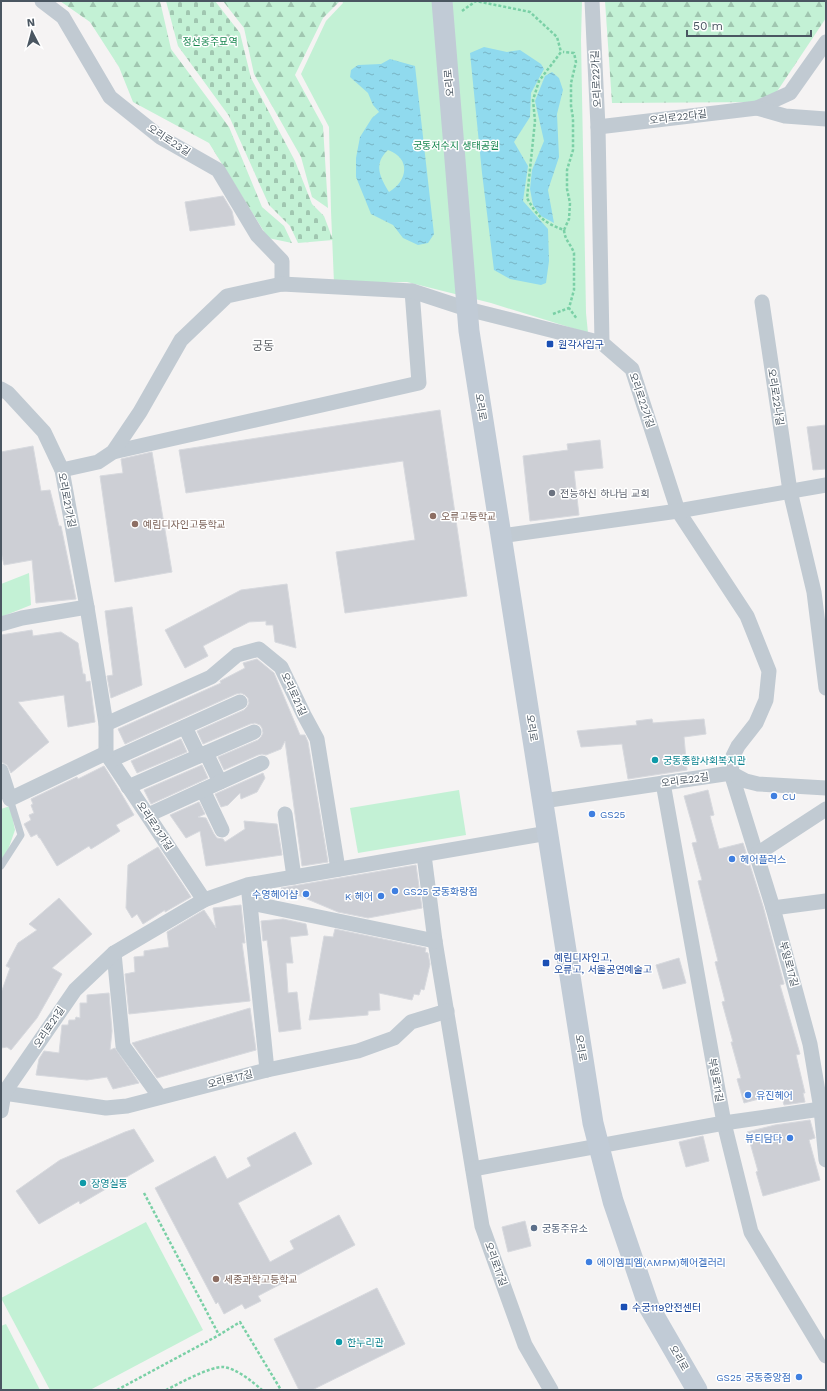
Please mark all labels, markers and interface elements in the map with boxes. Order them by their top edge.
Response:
north arrow [12,12,52,52]
scale bar [687,12,811,38]
text: N [26,16,36,29]
text: 50 m [693,19,723,33]
park label: 정선옹주묘역 [182,36,238,47]
street label: 오리로22가길 [589,50,603,108]
street label: 오리로 [442,69,456,97]
street label: 오리로22다길 [649,108,707,126]
street label: 오리로23길 [146,122,192,158]
park label: 궁동저수지 생태공원 [413,140,499,151]
district label: 궁동 [252,339,274,353]
marker: 원각사입구 [545,339,555,349]
place label: 원각사입구 [558,339,604,350]
street label: 오리로22나길 [766,368,786,426]
street label: 오리로22가길 [627,371,657,429]
street label: 오리로 [473,393,489,421]
street label: 오리로21가길 [56,472,78,528]
marker: 전능하신 하나님 교회 [547,488,557,498]
place label: 전능하신 하나님 교회 [560,488,650,499]
marker: 오류고등학교 [428,511,438,521]
place label: 오류고등학교 [441,511,496,522]
marker: 예림디자인고등학교 [130,519,140,529]
place label: 예림디자인고등학교 [143,519,226,530]
street label: 오리로21길 [279,671,309,717]
street label: 오리로 [524,714,540,742]
marker: 궁동종합사회복지관 [650,755,660,765]
place label: 궁동종합사회복지관 [663,755,747,766]
street label: 오리로22길 [660,771,710,789]
marker: CU [769,791,779,801]
place label: CU [782,791,796,802]
street label: 오리로21가길 [135,800,175,852]
marker: GS25 [587,809,597,819]
place label: GS25 [600,809,625,820]
marker: 헤어플러스 [727,854,737,864]
place label: 헤어플러스 [740,854,786,865]
marker: GS25 궁동화랑점 [390,886,400,896]
place label: GS25 궁동화랑점 [403,886,478,897]
place label: 수영헤어샵 [252,889,299,900]
marker: 수영헤어샵 [301,889,311,899]
place label: K 헤어 [345,891,373,902]
marker: K 헤어 [376,891,386,901]
street label: 부일로17길 [778,940,800,988]
place label: 예림디자인고, 오류고, 서울공연예술고 [554,952,652,975]
marker: 예림디자인고, 오류고, 서울공연예술고 [541,958,551,968]
street label: 오리로21길 [31,1005,67,1049]
street label: 오리로 [573,1034,589,1062]
street label: 부일로11길 [707,1057,725,1103]
street label: 오리로17길 [206,1068,254,1090]
marker: 유진헤어 [743,1090,753,1100]
place label: 유진헤어 [756,1090,793,1101]
place label: 뷰티담다 [745,1133,783,1144]
marker: 뷰티담다 [785,1133,795,1143]
marker: 장영실동 [78,1178,88,1188]
place label: 장영실동 [91,1178,128,1189]
marker: 궁동주유소 [529,1223,539,1233]
place label: 궁동주유소 [542,1223,588,1234]
street label: 오리로17길 [483,1240,509,1288]
marker: 에이엠피엠(AMPM)헤어겔러리 [584,1257,594,1267]
place label: 에이엠피엠(AMPM)헤어겔러리 [597,1257,726,1268]
marker: 세종과학고등학교 [211,1274,221,1284]
place label: 세종과학고등학교 [224,1274,298,1285]
marker: 수궁119안전센터 [619,1302,629,1312]
place label: 수궁119안전센터 [632,1302,701,1313]
marker: 한누리관 [334,1337,344,1347]
place label: 한누리관 [347,1337,385,1348]
street label: 오리로 [667,1343,691,1373]
place label: GS25 궁동중앙점 [716,1372,791,1383]
marker: GS25 궁동중앙점 [794,1372,804,1382]

